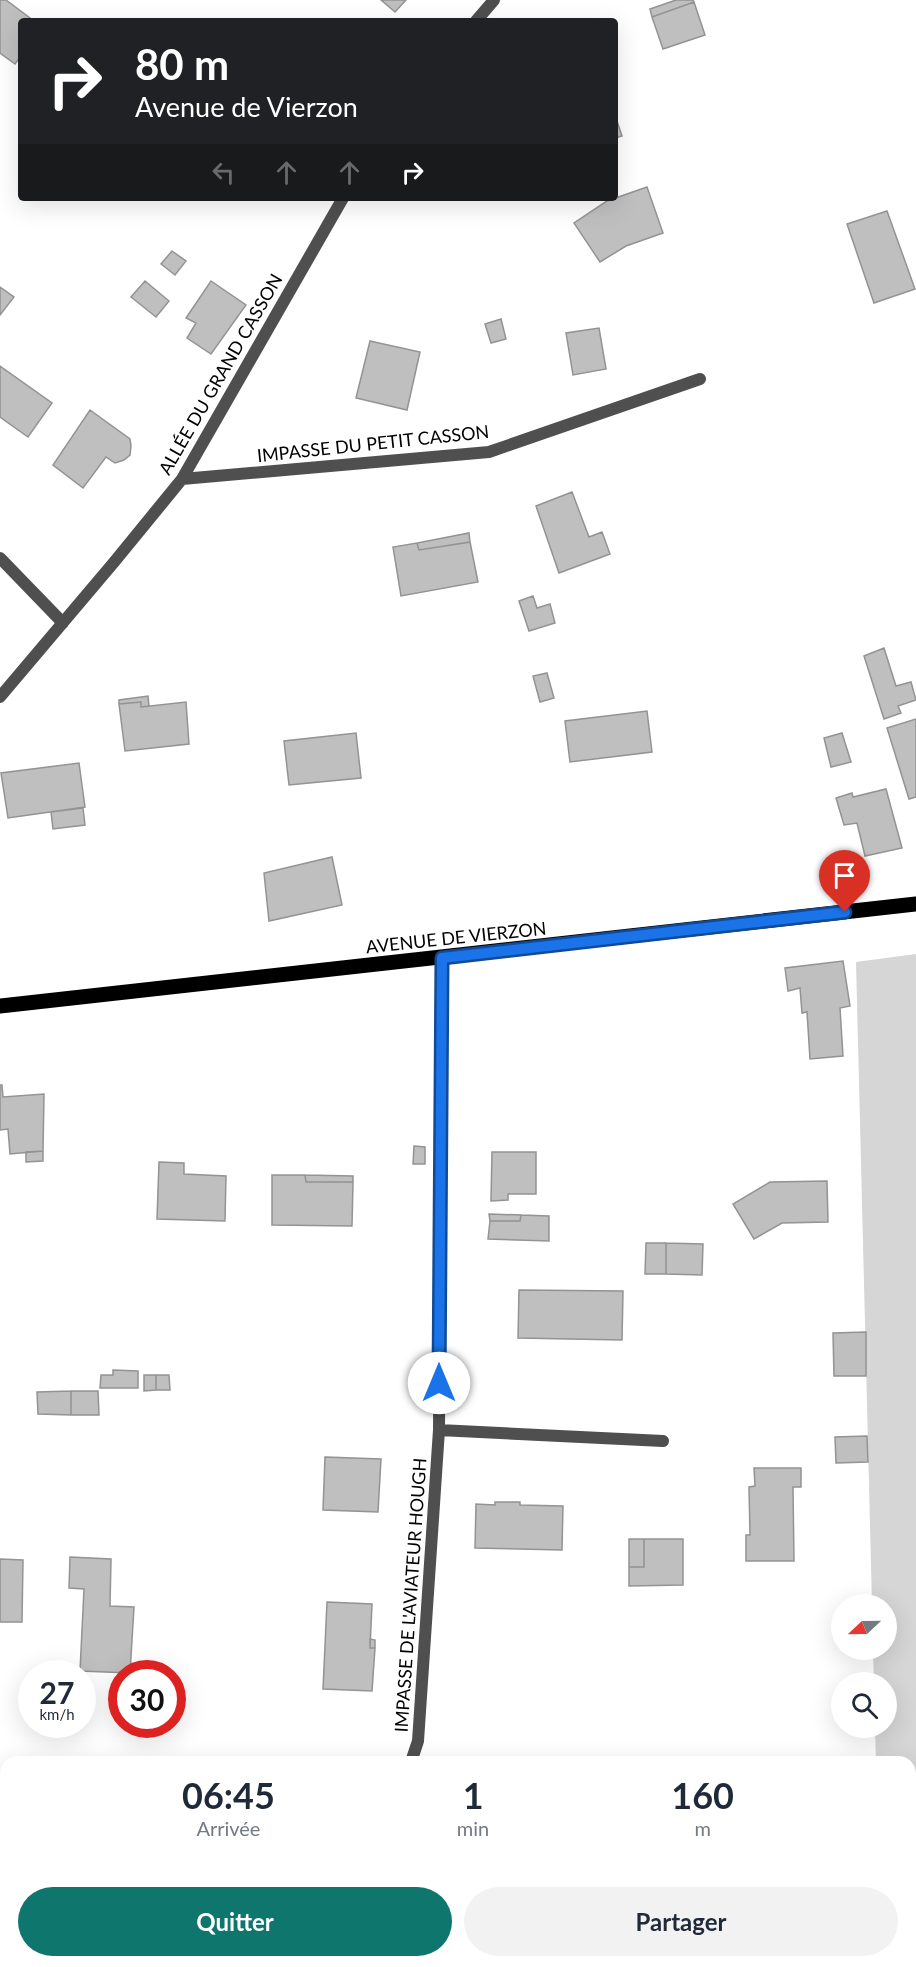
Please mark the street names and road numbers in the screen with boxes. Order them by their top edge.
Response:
street label: ALLÉE DU GRAND CASSON [153,270,287,478]
street label: IMPASSE DU PETIT CASSON [256,420,490,466]
street label: AVENUE DE VIERZON [365,917,547,957]
street label: IMPASSE DE L'AVIATEUR HOUGH [389,1457,431,1733]

